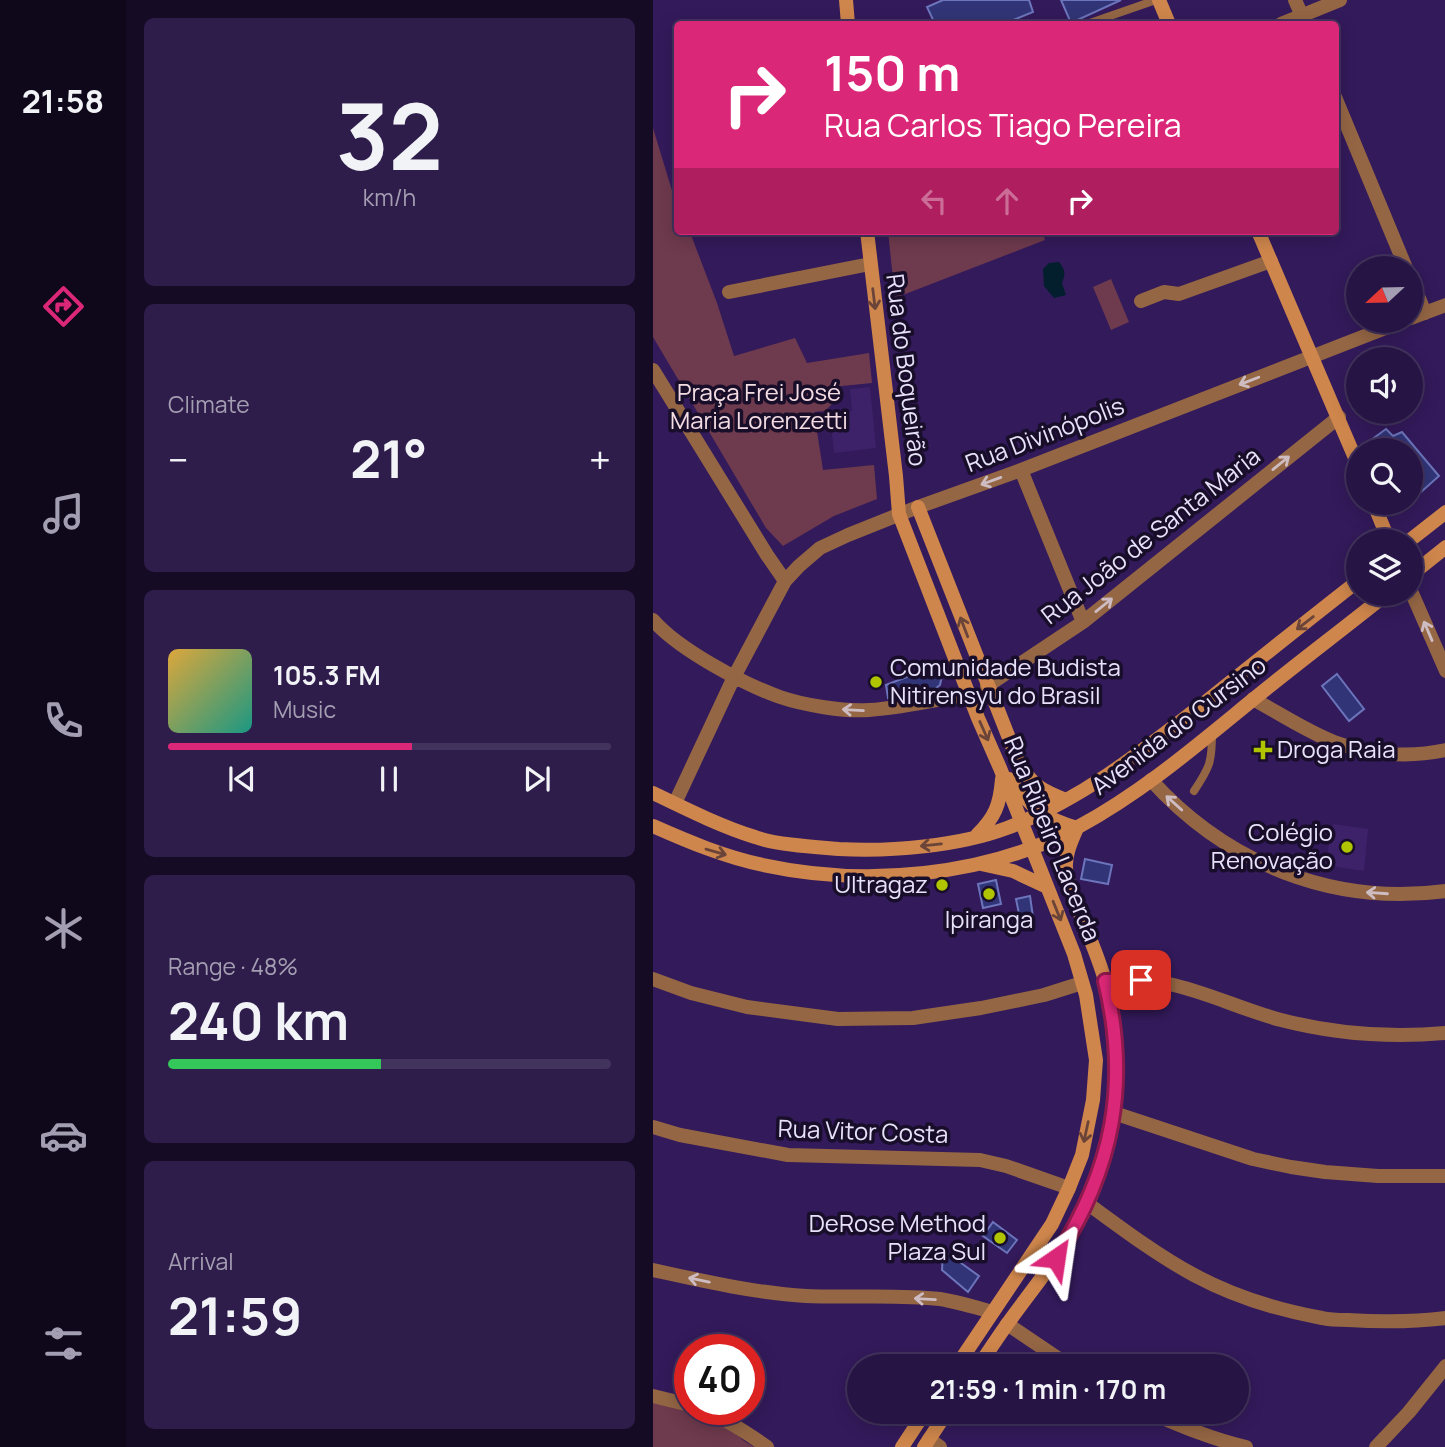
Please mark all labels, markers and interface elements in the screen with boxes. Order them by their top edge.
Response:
text: 150 m [824,39,960,106]
icon: right [709,49,800,140]
text: 32 [336,73,443,197]
text: 21:58 [22,79,104,123]
text: Rua Carlos Tiago Pereira [824,103,1182,147]
text: km/h [363,181,416,213]
icon: left [915,182,953,220]
icon: ahead [988,182,1026,220]
icon: right [1061,182,1099,220]
north arrow [1346,256,1423,332]
map controls [1346,256,1423,606]
street label: Rua do Boqueirão [879,272,936,468]
icon: directions [39,282,88,331]
one-way arrow [868,287,881,310]
button: sound [1346,347,1423,424]
park label: Praça Frei José Maria Lorenzetti [670,375,848,436]
one-way arrow [1239,376,1260,389]
text: Climate [168,388,250,420]
street label: Rua Divinópolis [960,388,1129,479]
text: 21° [350,423,427,494]
text: − [168,433,189,485]
text: + [589,433,611,485]
button: search [1346,438,1423,515]
street label: Rua João de Santa Maria [1034,439,1266,631]
one-way arrow [1272,455,1290,471]
one-way arrow [980,475,1002,488]
icon: music [39,489,88,538]
button: layers [1346,529,1423,606]
one-way arrow [1094,597,1112,613]
one-way arrow [1296,616,1314,631]
one-way arrow [957,617,970,639]
one-way arrow [1421,621,1434,642]
street label: Avenida do Cursino [1084,648,1272,802]
place label: Comunidade Budista Nitirensyu do Brasil [890,650,1121,711]
text: 105.3 FM [273,657,381,693]
marker: Comunidade Budista Nitirensyu do Brasil [868,674,884,690]
text: Music [273,693,336,725]
icon: phone [39,696,88,745]
one-way arrow [842,703,865,716]
one-way arrow [978,720,991,741]
street label: Rua Ribeiro Lacerda [997,731,1110,946]
place label: Droga Raia [1277,732,1395,765]
marker: Droga Raia [1255,742,1271,758]
icon: previous [223,760,261,798]
icon: pause [370,760,408,798]
icon: next [518,760,556,798]
one-way arrow [1165,795,1183,811]
place label: Colégio Renovação [1211,815,1333,876]
one-way arrow [920,838,943,851]
marker: Colégio Renovação [1339,839,1355,855]
one-way arrow [705,846,727,859]
place label: Ultragaz [834,867,928,900]
marker: Ultragaz [934,877,950,893]
marker: Ipiranga [981,886,997,902]
one-way arrow [1366,886,1389,899]
one-way arrow [1051,900,1064,922]
place label: Ipiranga [945,902,1033,935]
icon: climate [39,904,88,953]
text: Range · 48% [168,950,298,982]
pin [1111,950,1171,1010]
icon: arrive [1122,961,1160,999]
text: 240 km [168,985,349,1056]
icon: car [39,1111,88,1160]
street label: Rua Vitor Costa [777,1111,949,1150]
one-way arrow [1079,1120,1093,1143]
place label: DeRose Method Plaza Sul [809,1206,986,1267]
position arrow [1019,1221,1093,1295]
marker: DeRose Method Plaza Sul [992,1230,1008,1246]
text: Arrival [168,1245,234,1277]
one-way arrow [688,1273,711,1287]
text: 21:59 [168,1280,302,1351]
one-way arrow [914,1292,937,1305]
icon: filters [39,1319,88,1368]
speed limit sign: 40 [674,1334,765,1425]
text: 21:59 · 1 min · 170 m [930,1371,1166,1407]

